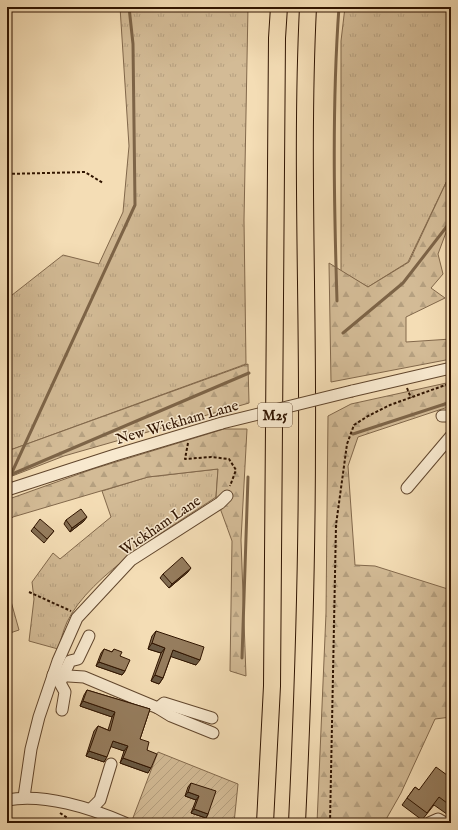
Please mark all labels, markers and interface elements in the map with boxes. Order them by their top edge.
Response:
street label: New Wickham Lane [114,396,241,449]
road number: M25 [258,403,292,427]
street label: Wickham Lane [116,491,205,560]

